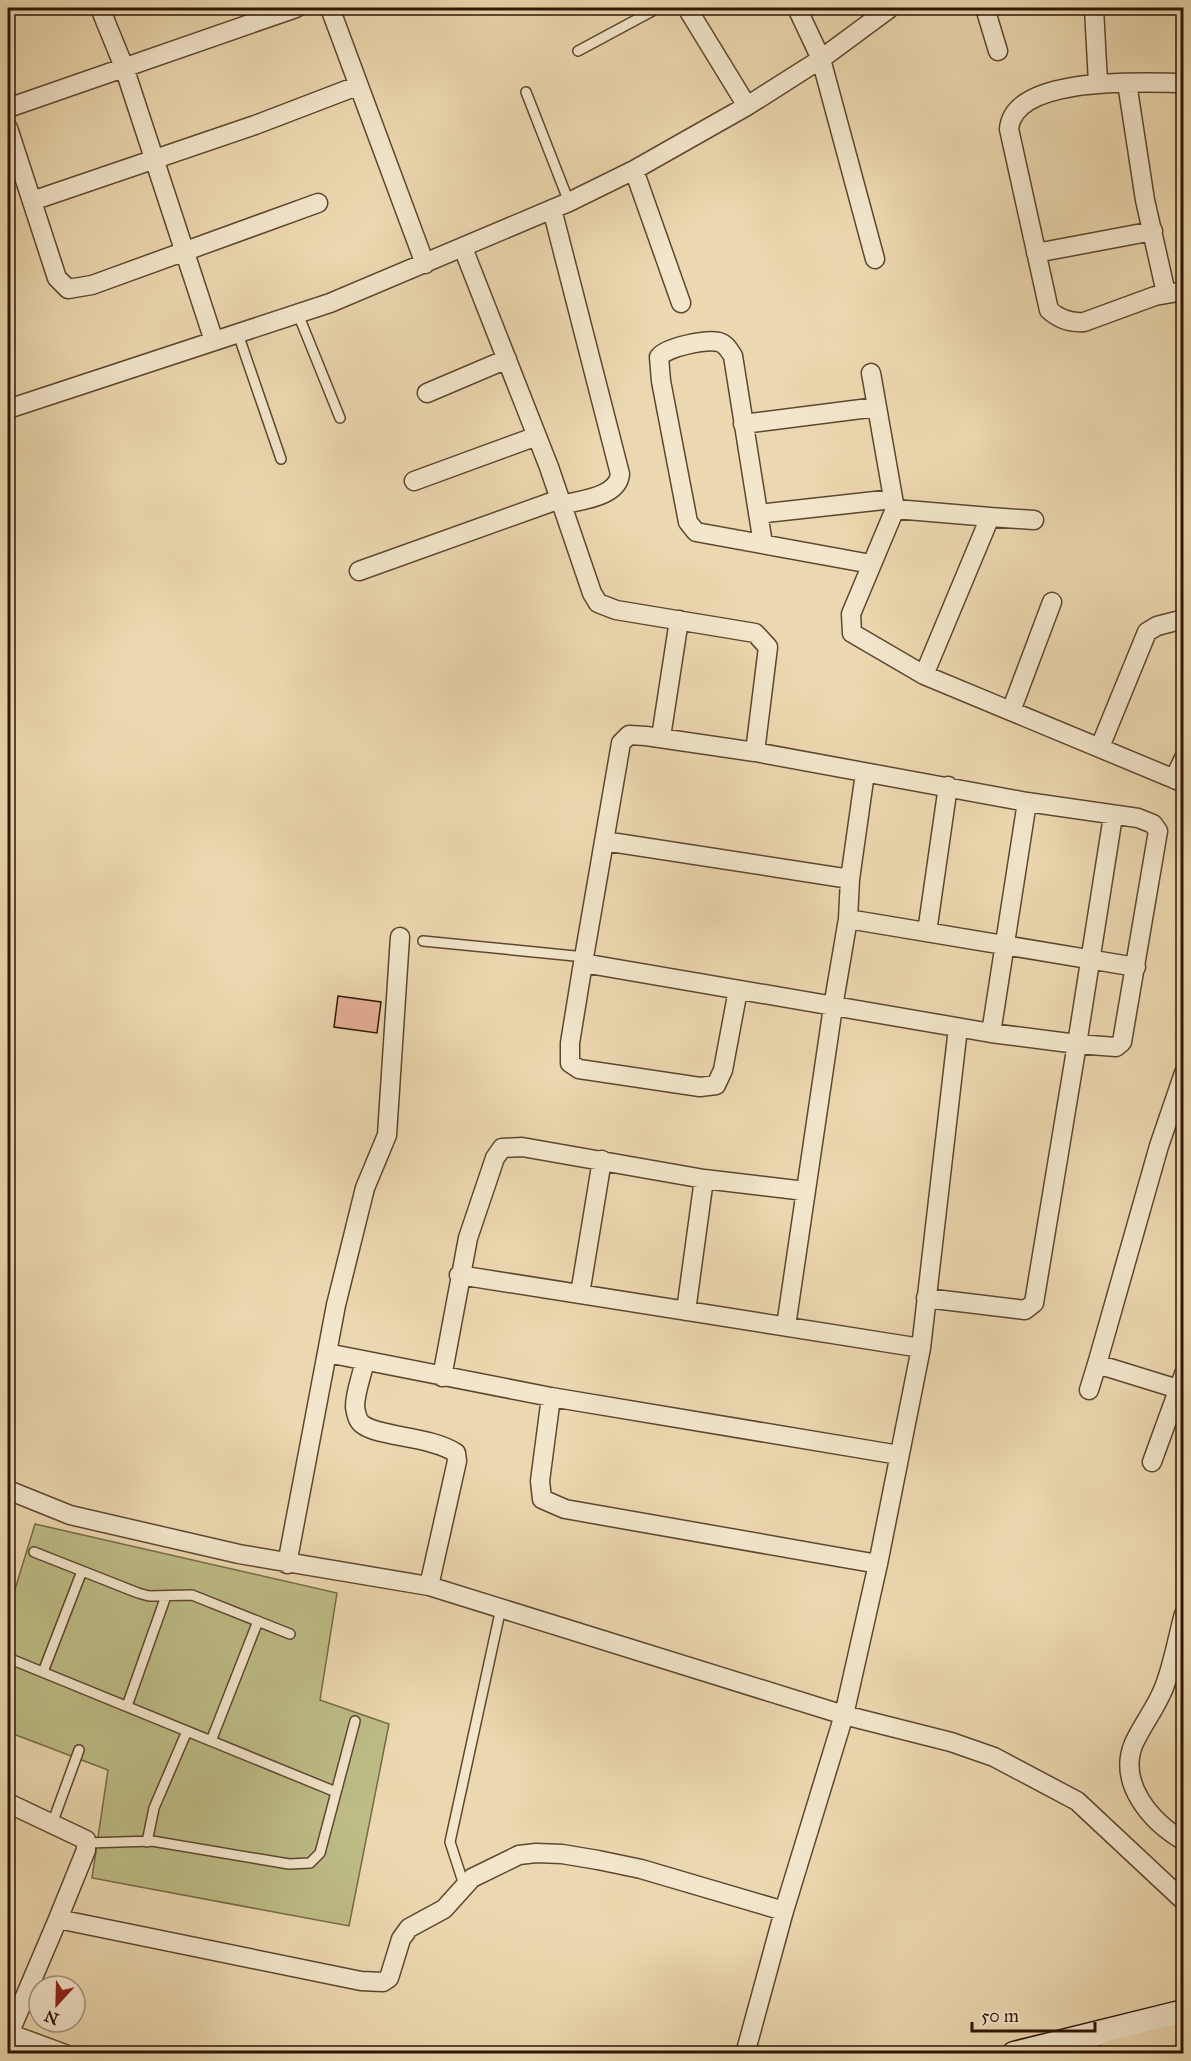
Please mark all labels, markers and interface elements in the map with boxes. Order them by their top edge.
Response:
north arrow [27,1974,87,2034]
scale bar [972,1995,1095,2033]
text: 50 m [981,2005,1019,2027]
text: N [41,2006,61,2029]

